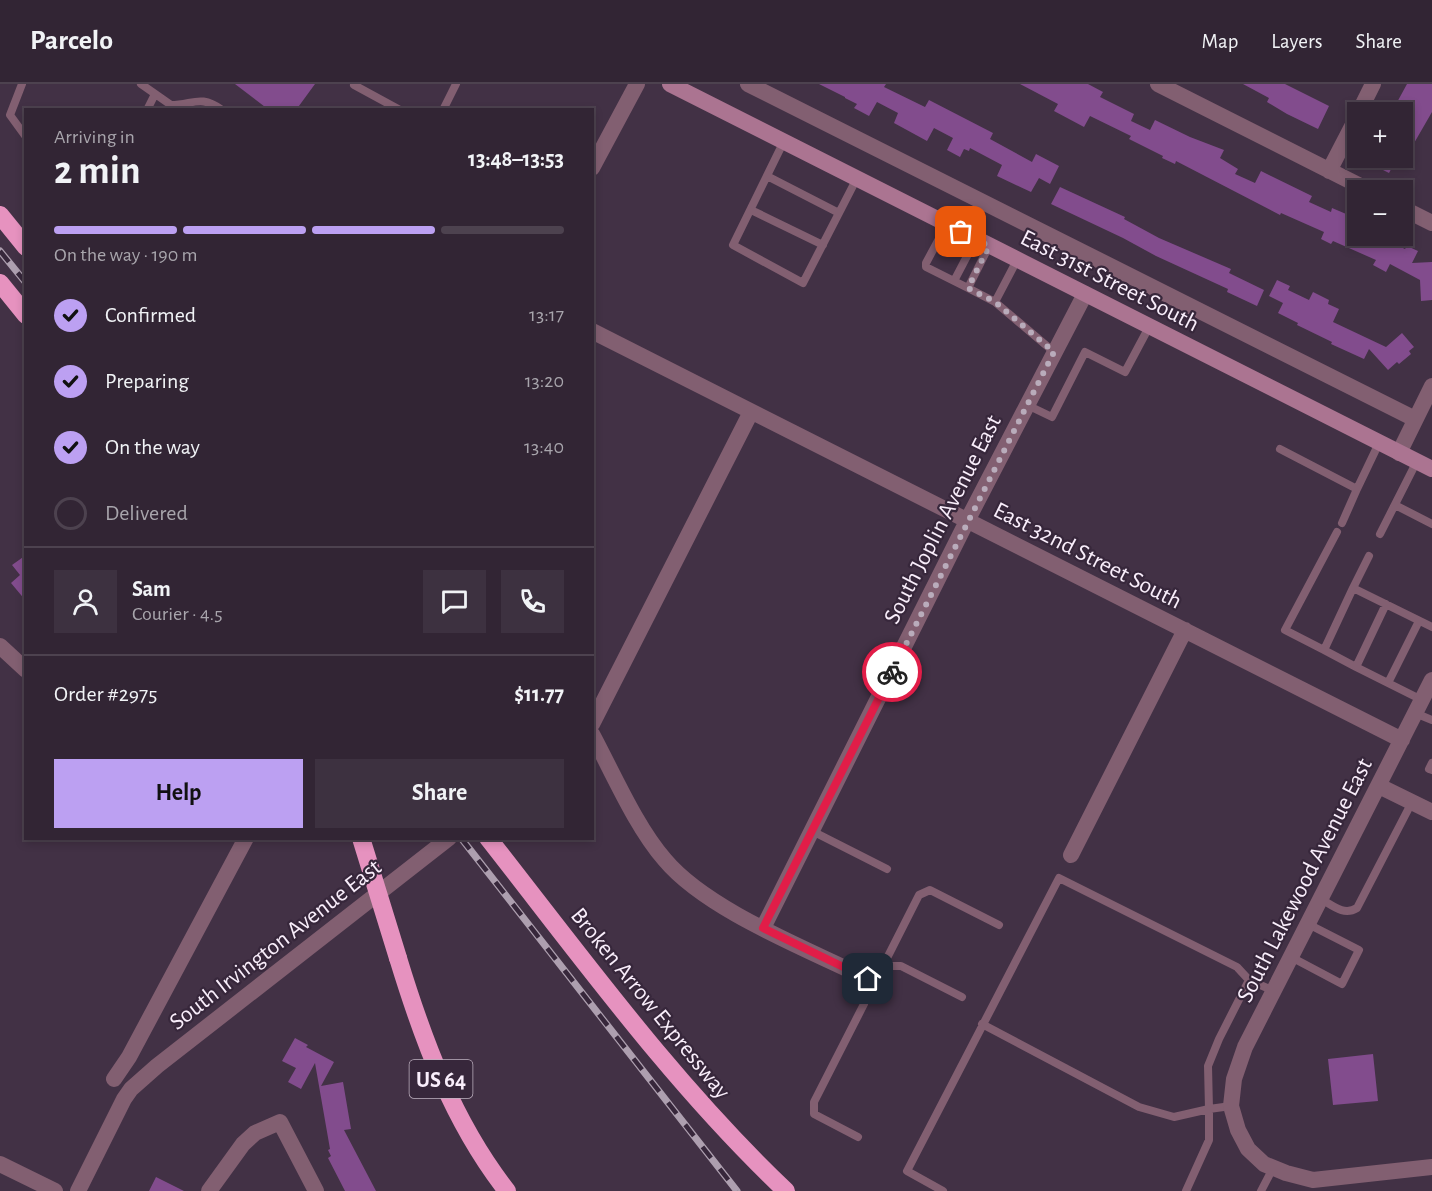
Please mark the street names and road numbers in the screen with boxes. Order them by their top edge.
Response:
street label: East 31st Street South [1016,226,1203,336]
street label: South Joplin Avenue East [880,411,1006,628]
street label: East 32nd Street South [990,498,1186,614]
street label: South Lakewood Avenue East [1233,754,1377,1006]
street label: South Irvington Avenue East [165,855,386,1035]
street label: Broken Arrow Expressway [566,904,734,1104]
road number: US 64 [410,1060,472,1098]

